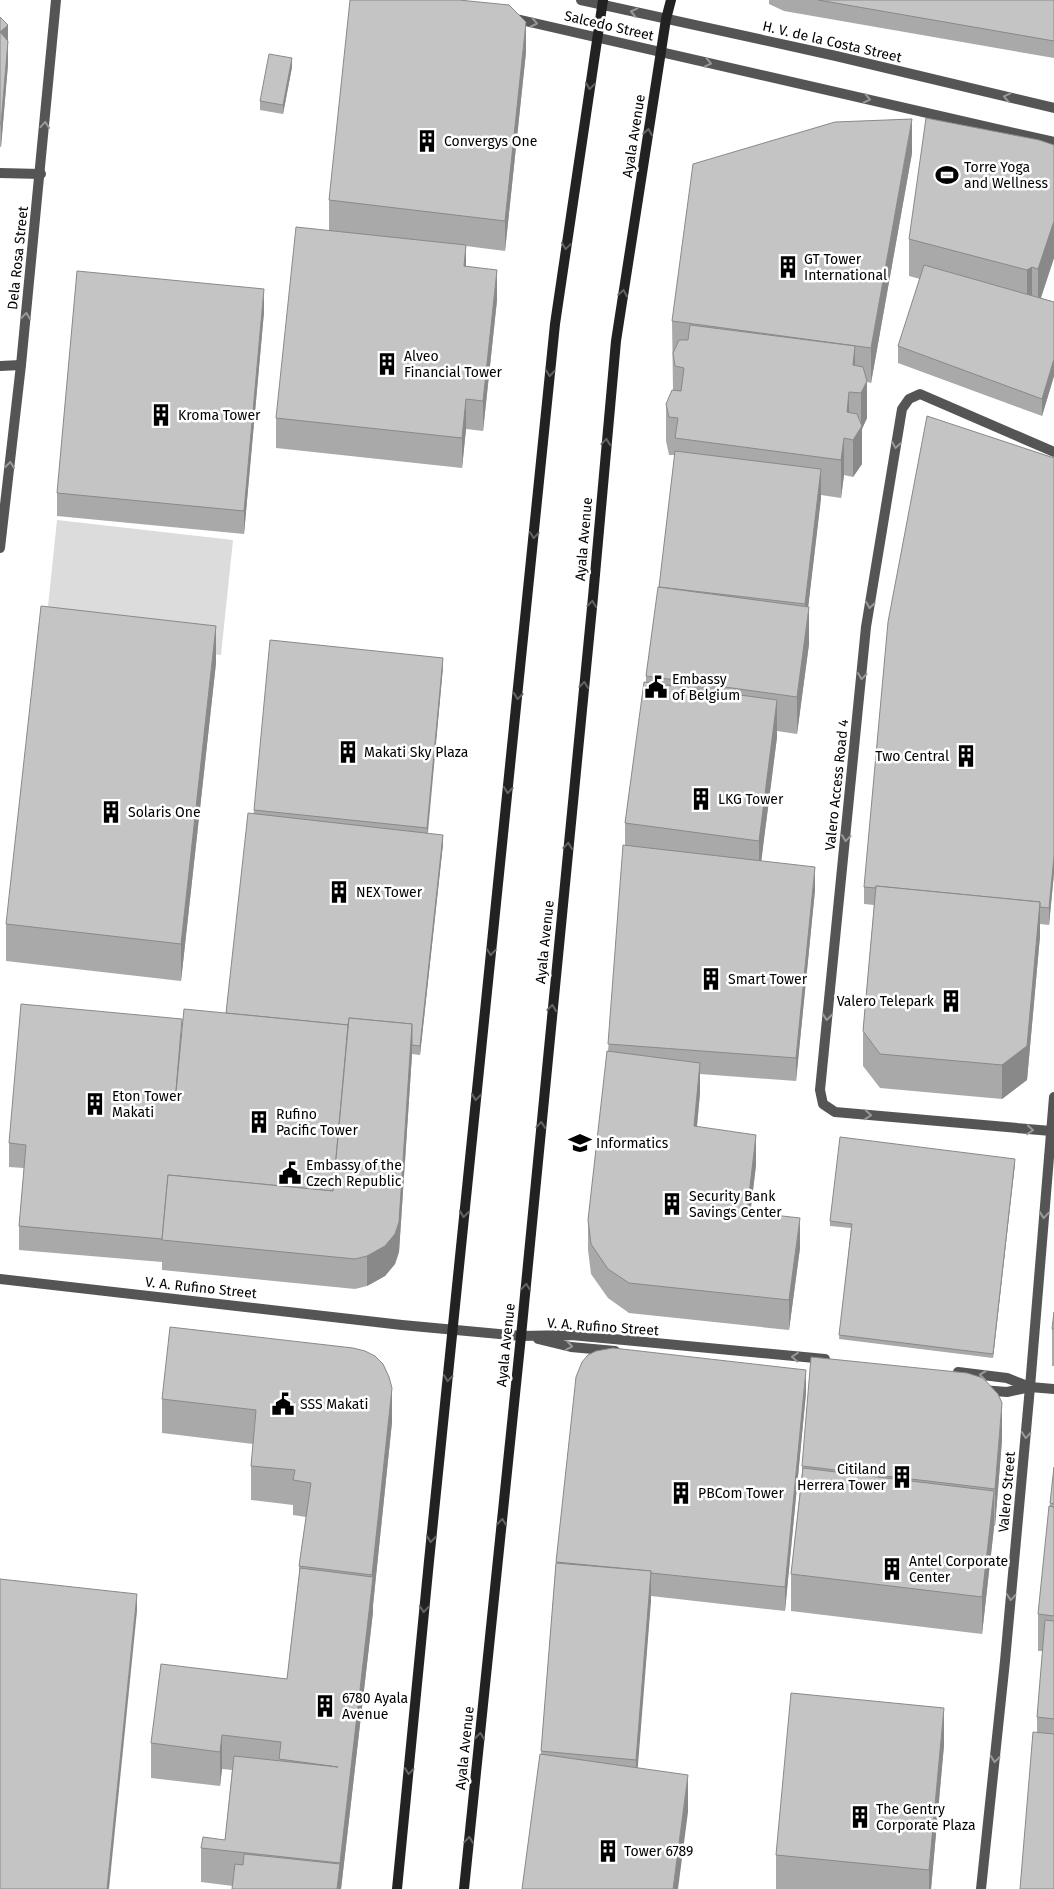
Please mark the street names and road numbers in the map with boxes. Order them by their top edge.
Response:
street label: Salcedo Street [563,7,656,45]
street label: H. V. de la Costa Street [761,18,904,67]
street label: Ayala Avenue [619,93,649,179]
street label: Dela Rosa Street [4,204,32,311]
street label: Ayala Avenue [572,496,596,582]
street label: Valero Access Road 4 [822,718,852,851]
street label: Ayala Avenue [532,899,558,985]
street label: V. A. Rufino Street [144,1274,259,1302]
street label: Ayala Avenue [493,1302,519,1388]
street label: V. A. Rufino Street [547,1315,660,1339]
street label: Valero Street [995,1450,1019,1533]
street label: Ayala Avenue [452,1705,478,1791]

